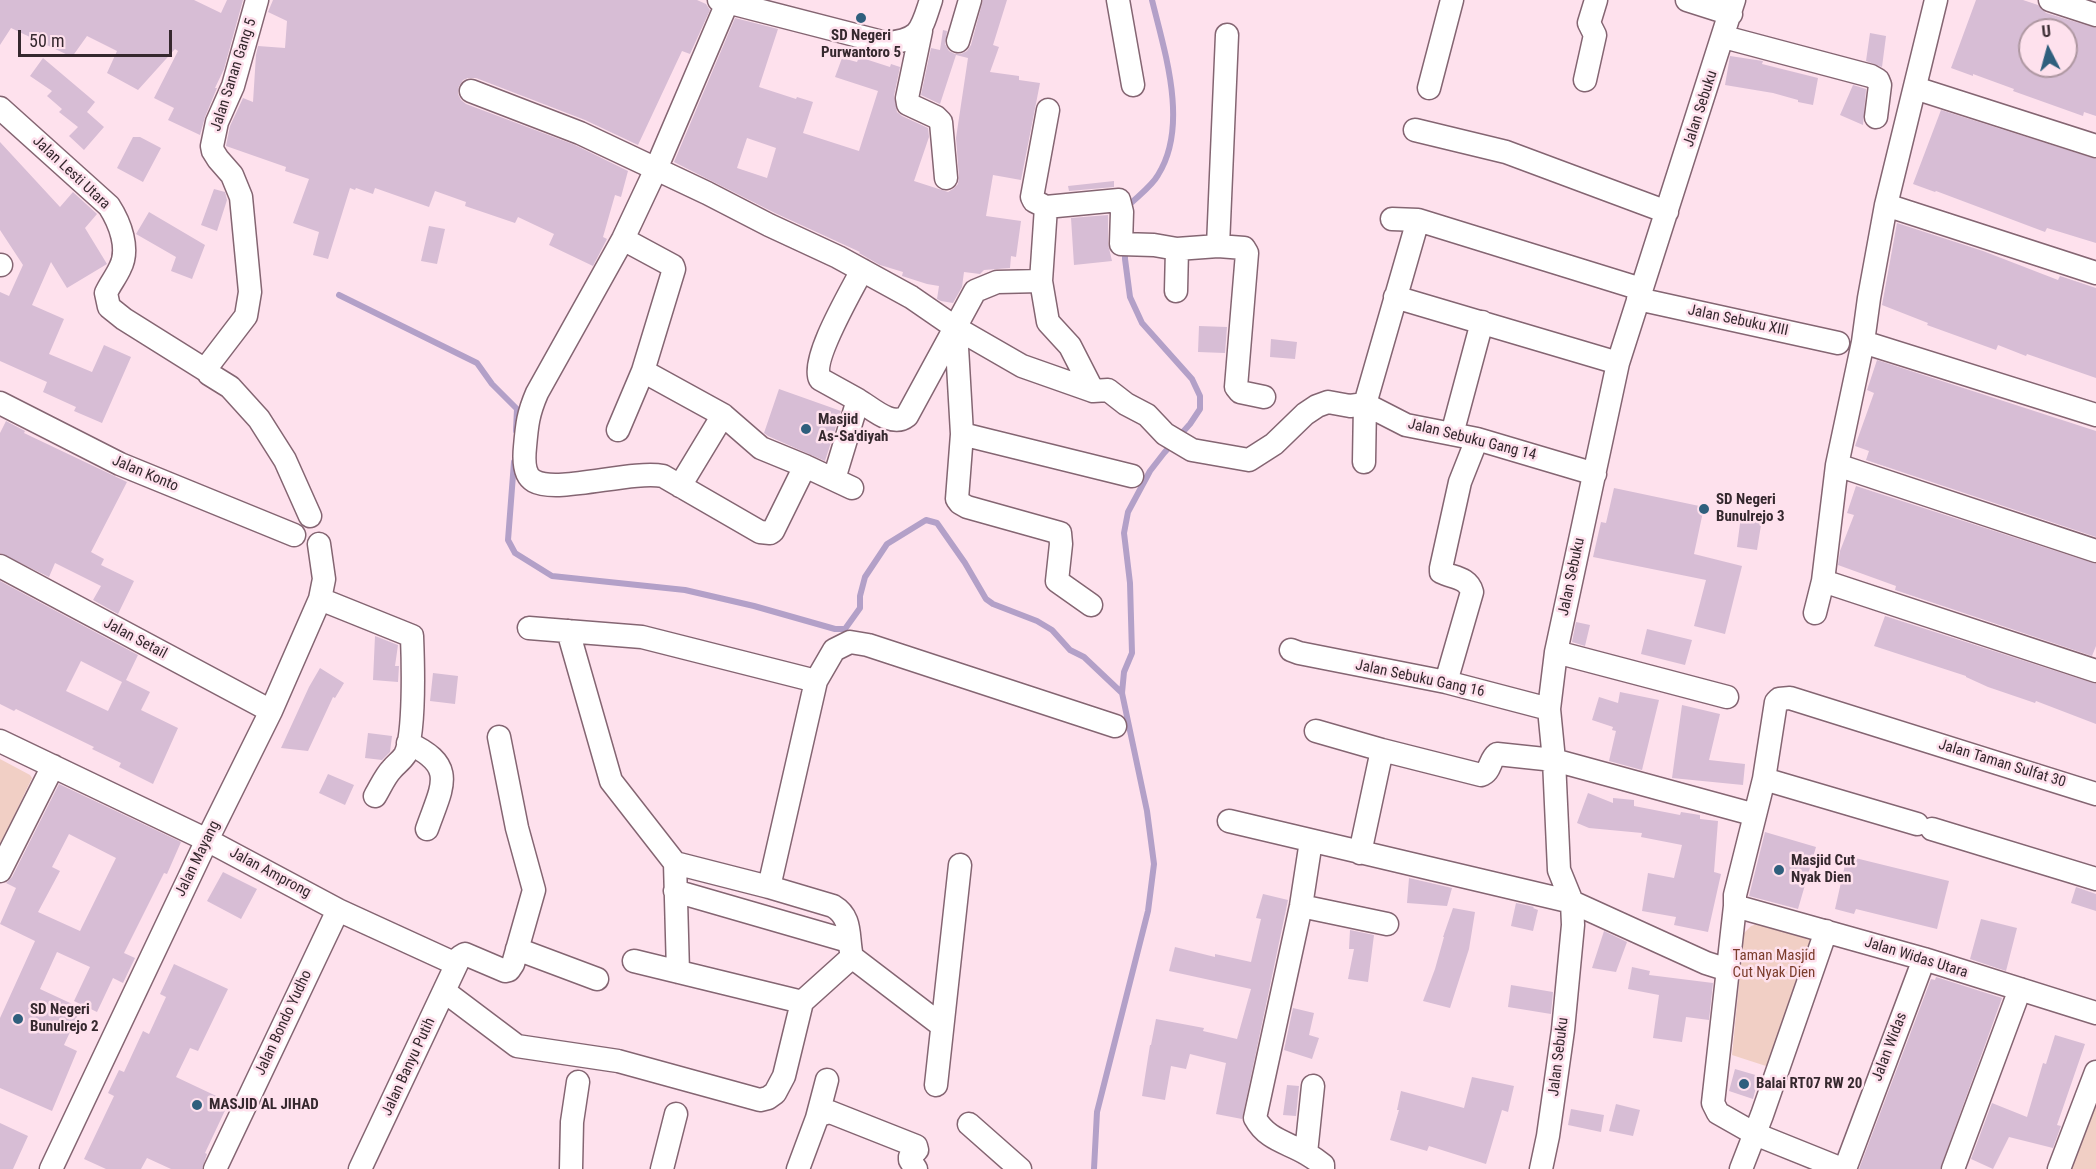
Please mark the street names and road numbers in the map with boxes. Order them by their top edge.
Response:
street label: Jalan Sanan Gang 5 [207,16,261,134]
street label: Jalan Sebuku [1680,69,1722,149]
street label: Jalan Lesti Utara [28,132,114,214]
street label: Jalan Sebuku XIII [1686,302,1790,340]
street label: Jalan Sebuku Gang 14 [1406,415,1538,465]
street label: Jalan Konto [109,452,181,496]
street label: Jalan Sebuku [1555,536,1589,618]
street label: Jalan Setail [100,615,170,663]
street label: Jalan Sebuku Gang 16 [1354,657,1486,701]
street label: Jalan Taman Sulfat 30 [1936,736,2068,792]
street label: Jalan Mayang [172,818,224,900]
street label: Jalan Amprong [226,844,314,902]
street label: Jalan Widas Utara [1862,934,1970,982]
street label: Jalan Bondo Yudho [252,967,316,1079]
street label: Jalan Widas [1869,1010,1911,1084]
street label: Jalan Banyu Putih [378,1015,440,1119]
street label: Jalan Sebuku [1545,1017,1573,1097]

